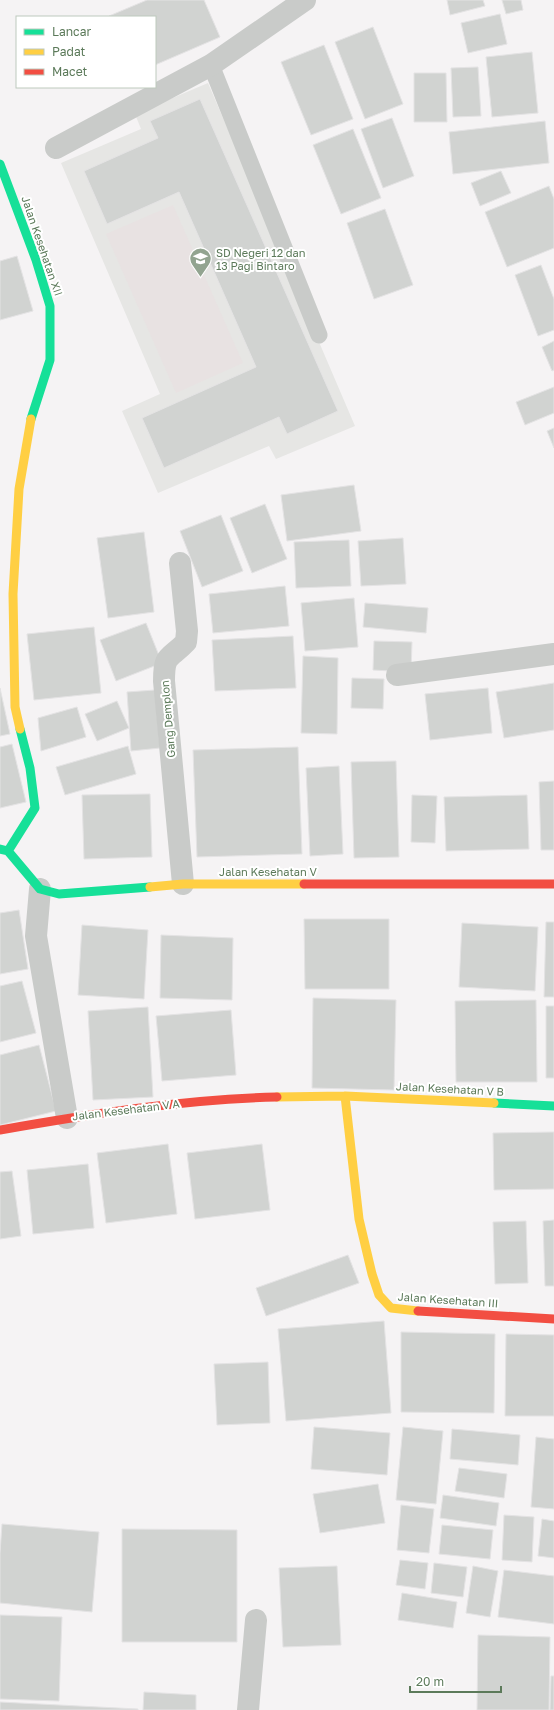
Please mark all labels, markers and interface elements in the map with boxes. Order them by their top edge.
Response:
legend [16,16,156,88]
text: Lancar [52,24,91,39]
text: Padat [52,44,86,59]
text: Macet [52,64,88,79]
street label: Jalan Kesehatan XII [19,194,66,297]
school or university icon: SD Negeri 12 dan 13 Pagi Bintaro [188,246,214,279]
place label: SD Negeri 12 dan 13 Pagi Bintaro [216,246,306,272]
street label: Gang Demplon [158,680,177,758]
street label: Jalan Kesehatan V [219,865,318,878]
street label: Jalan Kesehatan V B [396,1079,504,1098]
street label: Jalan Kesehatan V A [72,1096,181,1123]
street label: Jalan Kesehatan III [397,1289,499,1310]
scale bar [410,1668,501,1694]
text: 20 m [416,1674,444,1689]

